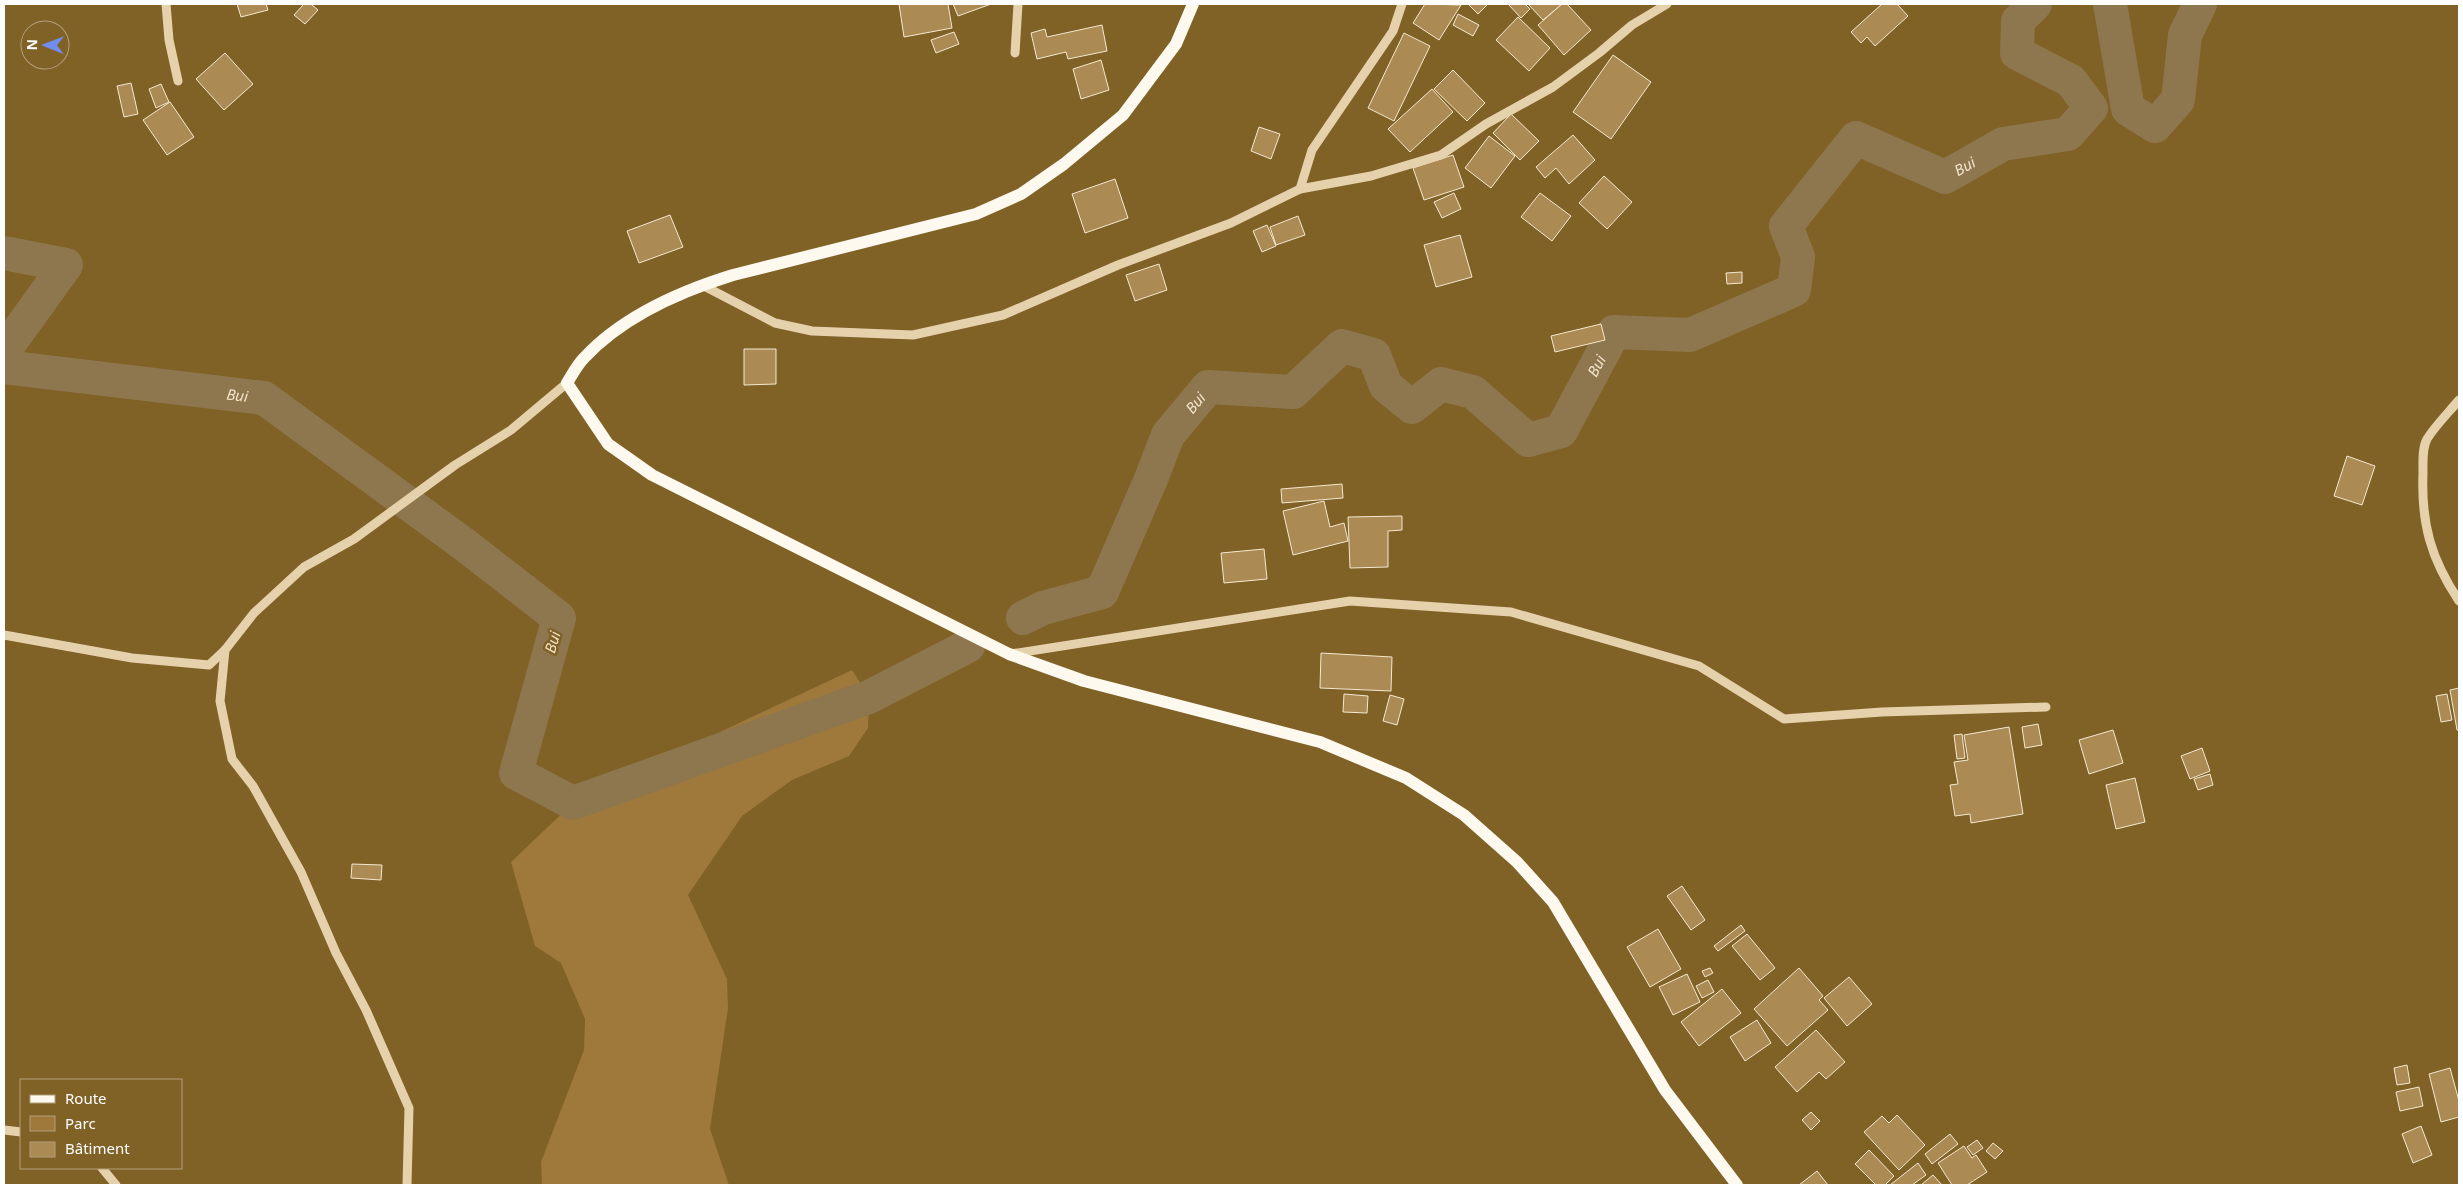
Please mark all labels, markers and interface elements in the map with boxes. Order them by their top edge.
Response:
north arrow [20,20,70,70]
text: N [22,39,41,51]
water label: Bui [1950,151,1980,180]
water label: Bui [1582,350,1610,380]
water label: Bui [225,384,250,406]
water label: Bui [1180,387,1210,417]
water label: Bui [539,628,565,655]
legend [20,1079,182,1169]
text: Route [65,1088,107,1108]
text: Parc [65,1113,96,1133]
text: Bâtiment [65,1138,130,1158]

